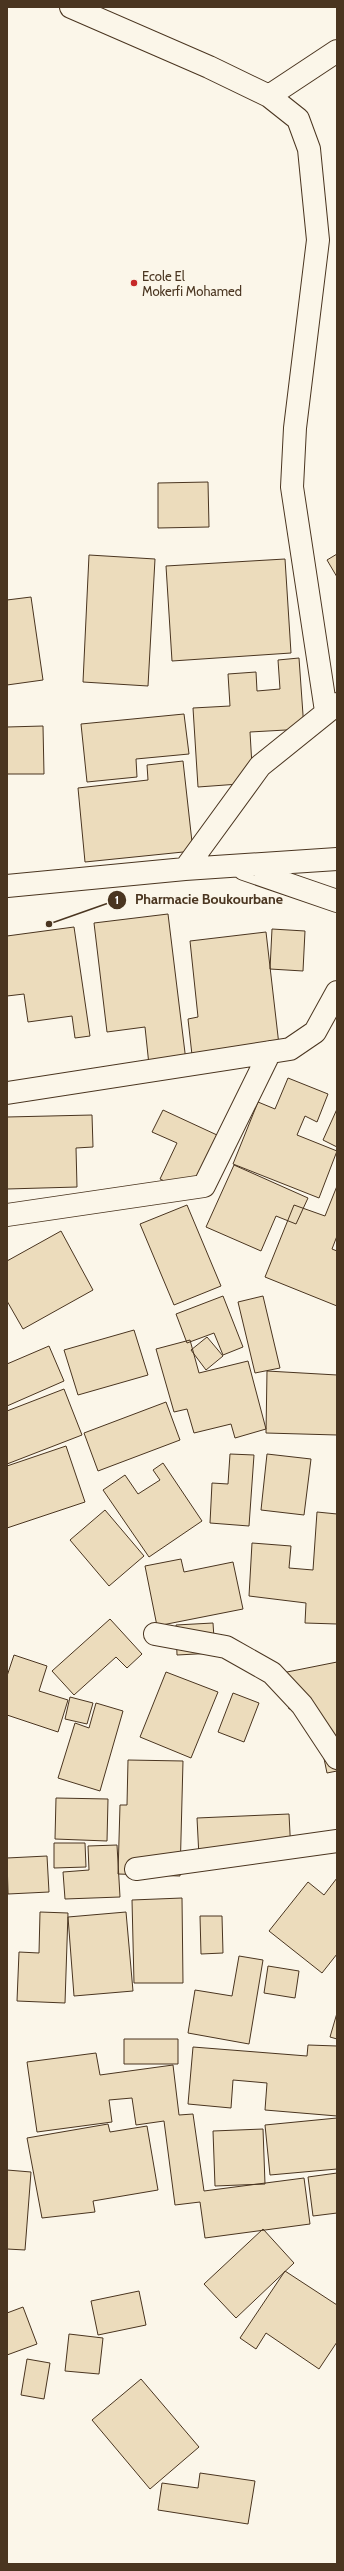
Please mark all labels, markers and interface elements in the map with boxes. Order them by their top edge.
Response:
place label: Ecole El Mokerfi Mohamed [142,268,242,299]
marker: Ecole El Mokerfi Mohamed [129,278,139,288]
callout: Pharmacie Boukourbane [107,887,291,913]
text: Pharmacie Boukourbane [135,890,283,908]
text: 1 [115,892,119,907]

